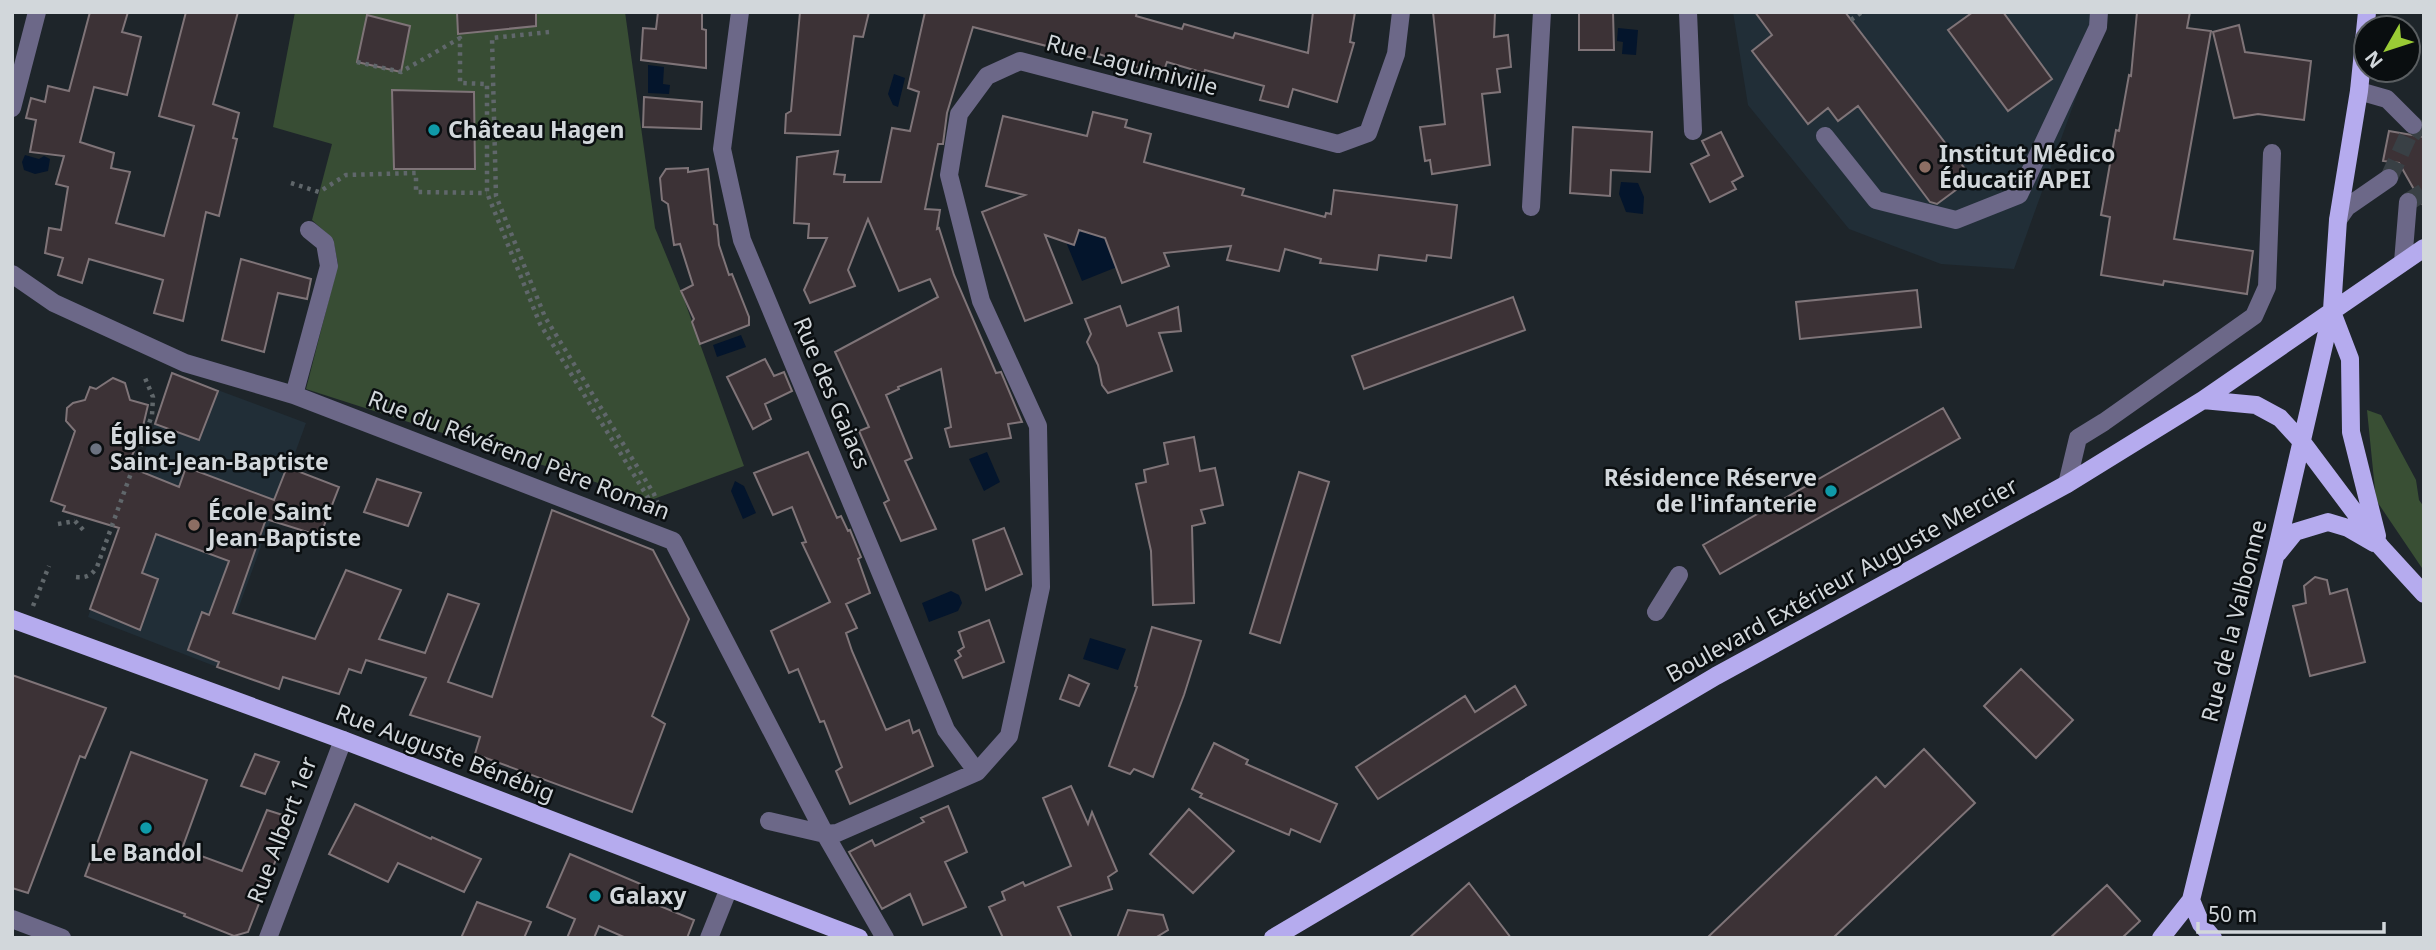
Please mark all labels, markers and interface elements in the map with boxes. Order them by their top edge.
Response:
north arrow [2352,14,2422,84]
street label: Rue Laguimiville [1043,26,1222,102]
text: N [2359,46,2389,74]
place label: Château Hagen [448,113,625,145]
marker: Château Hagen [426,122,442,138]
place label: Institut Médico Éducatif APEI [1939,137,2115,195]
marker: Institut Médico Éducatif APEI [1917,159,1933,175]
street label: Rue des Gaiacs [787,312,879,473]
street label: Rue du Révérend Père Roman [364,382,675,527]
place label: Église Saint-Jean-Baptiste [110,419,329,477]
marker: Église Saint-Jean-Baptiste [88,441,104,457]
place label: Résidence Réserve de l'infanterie [1604,461,1817,519]
street label: Boulevard Extérieur Auguste Mercier [1660,469,2024,689]
marker: Résidence Réserve de l'infanterie [1823,483,1839,499]
place label: École Saint Jean-Baptiste [206,495,361,553]
street label: Rue de la Valbonne [2192,516,2274,725]
marker: École Saint Jean-Baptiste [186,517,202,533]
street label: Rue Auguste Bénébig [331,695,560,809]
street label: Rue Albert 1er [238,751,324,908]
marker: Le Bandol [138,820,154,836]
place label: Le Bandol [90,836,202,868]
place label: Galaxy [609,879,687,911]
marker: Galaxy [587,888,603,904]
scale bar [2198,890,2384,934]
text: 50 m [2208,900,2257,928]

